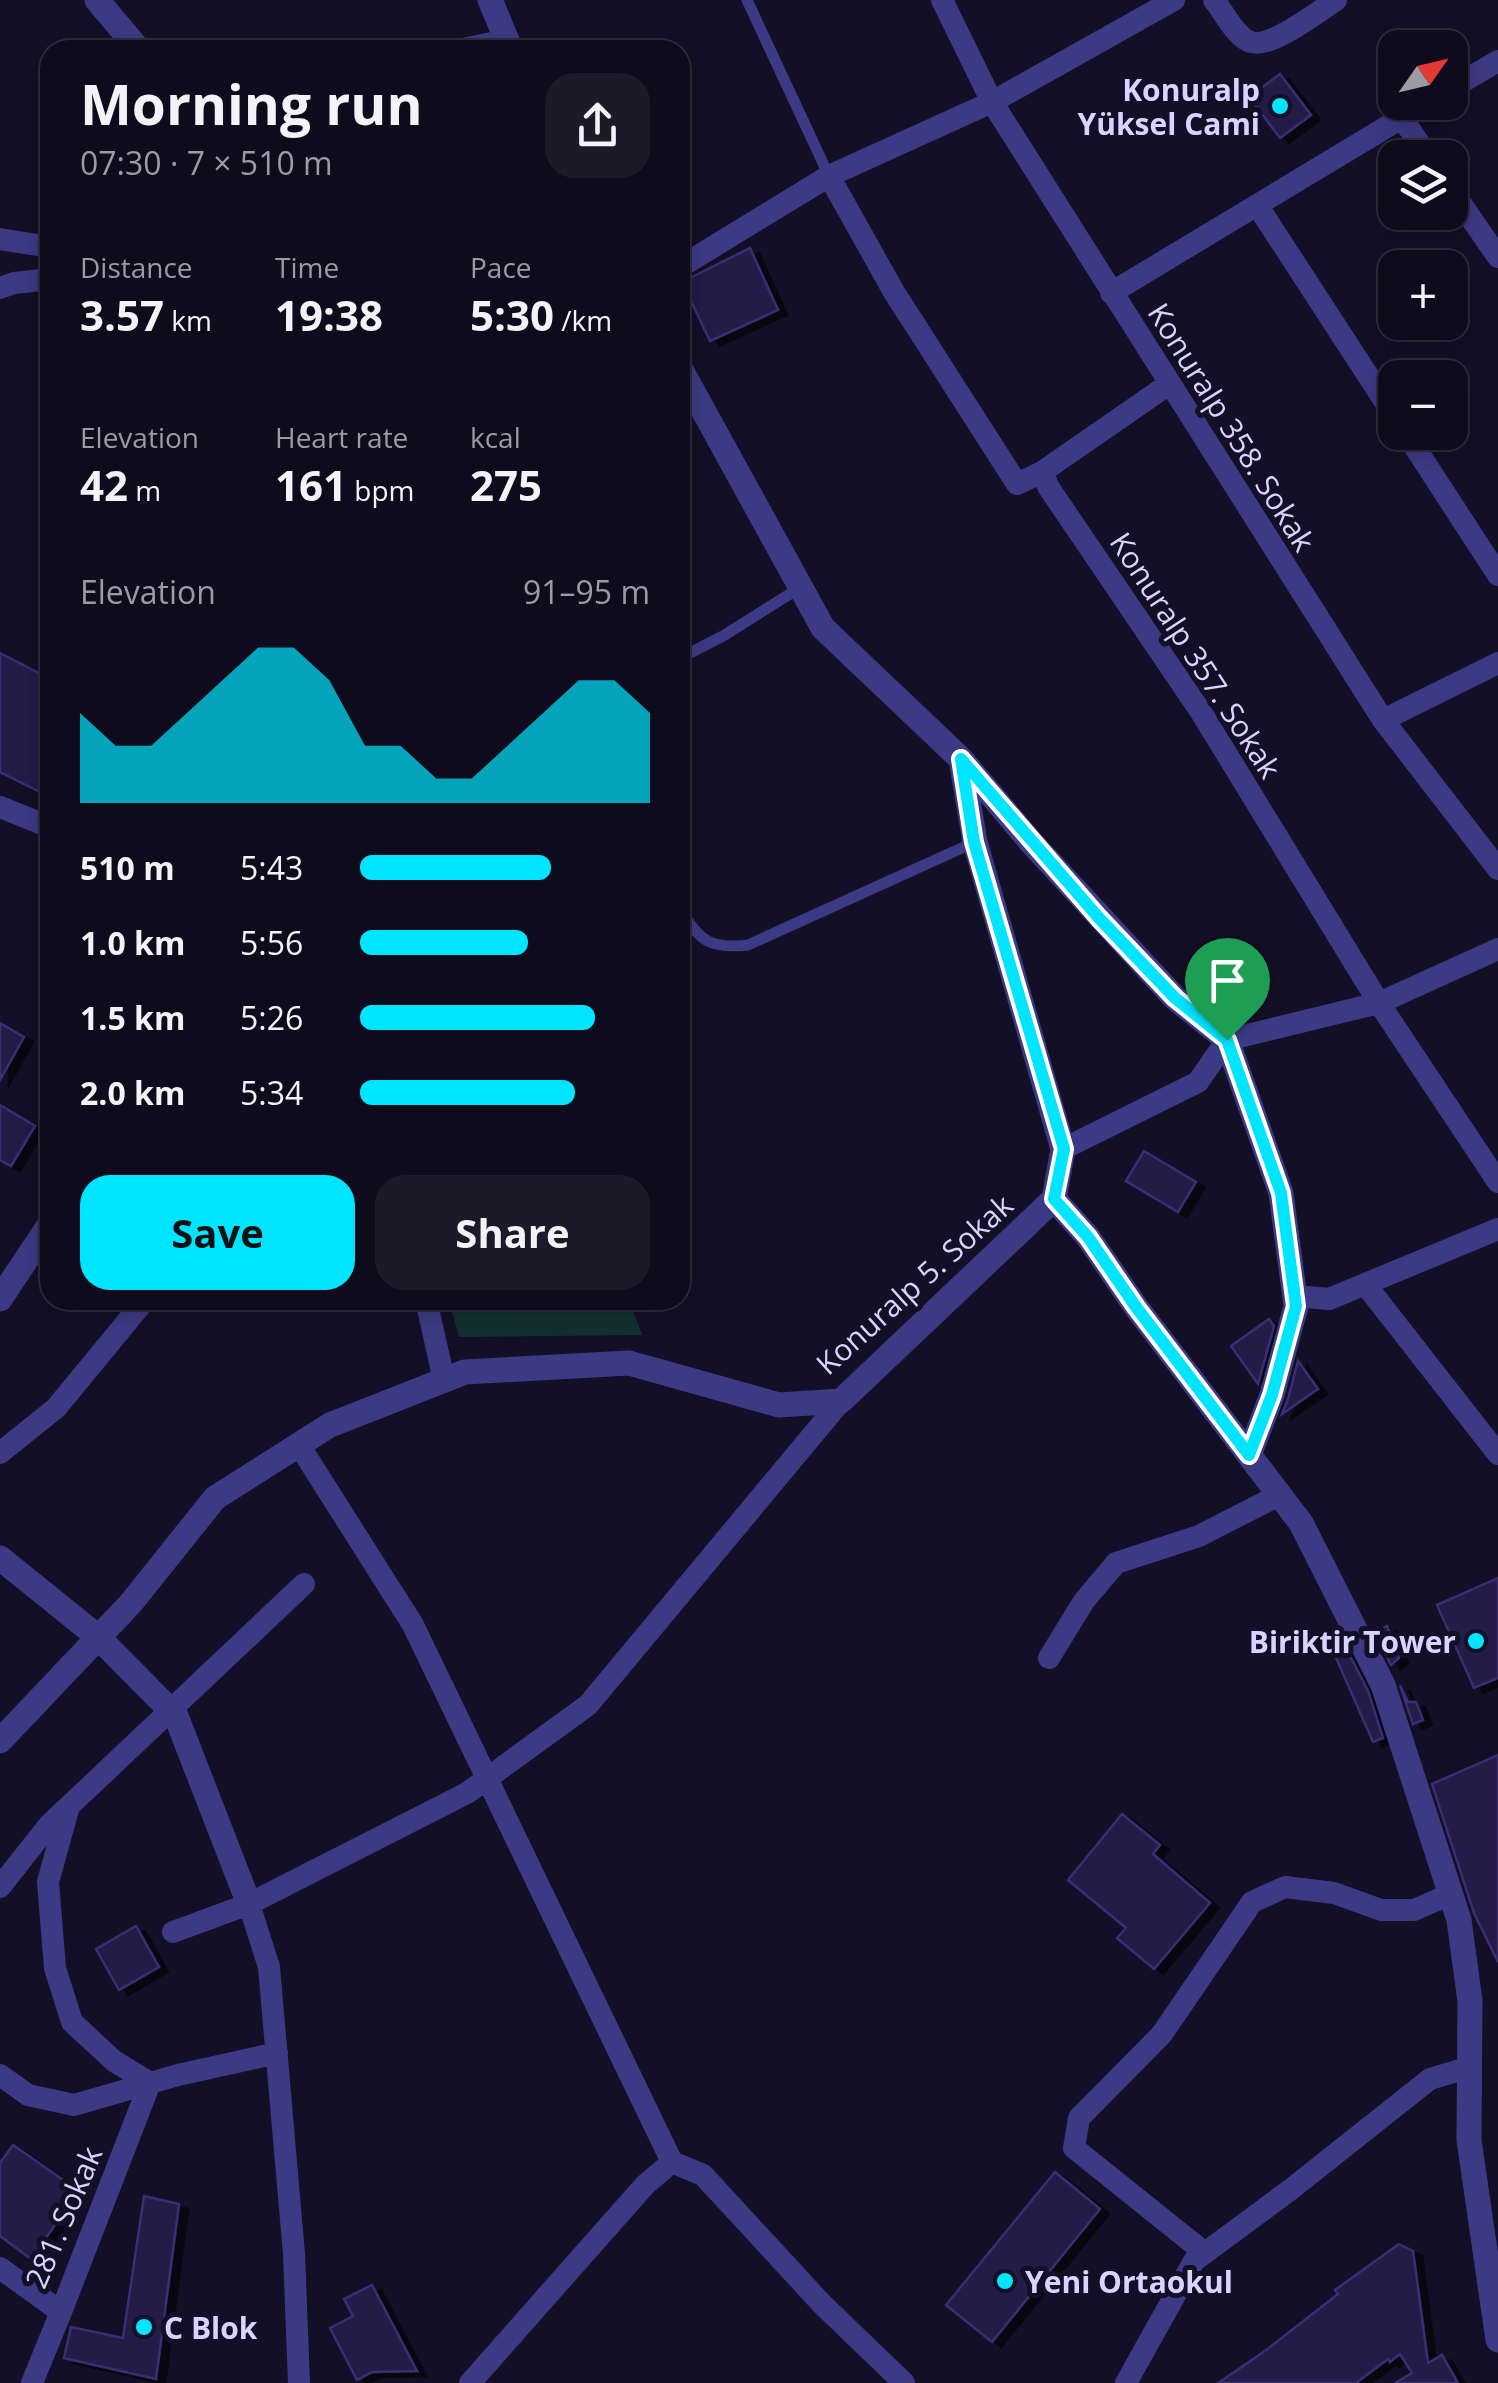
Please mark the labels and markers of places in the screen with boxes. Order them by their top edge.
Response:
place label: Konuralp Yüksel Cami [1078,69,1260,144]
marker: Konuralp Yüksel Cami [1269,95,1291,117]
pin [1185,938,1270,1041]
place label: Biriktir Tower [1249,1621,1456,1662]
marker: Biriktir Tower [1465,1630,1487,1652]
place label: Yeni Ortaokul [1025,2261,1233,2302]
marker: Yeni Ortaokul [994,2270,1016,2292]
place label: C Blok [164,2307,258,2348]
marker: C Blok [133,2316,155,2338]

